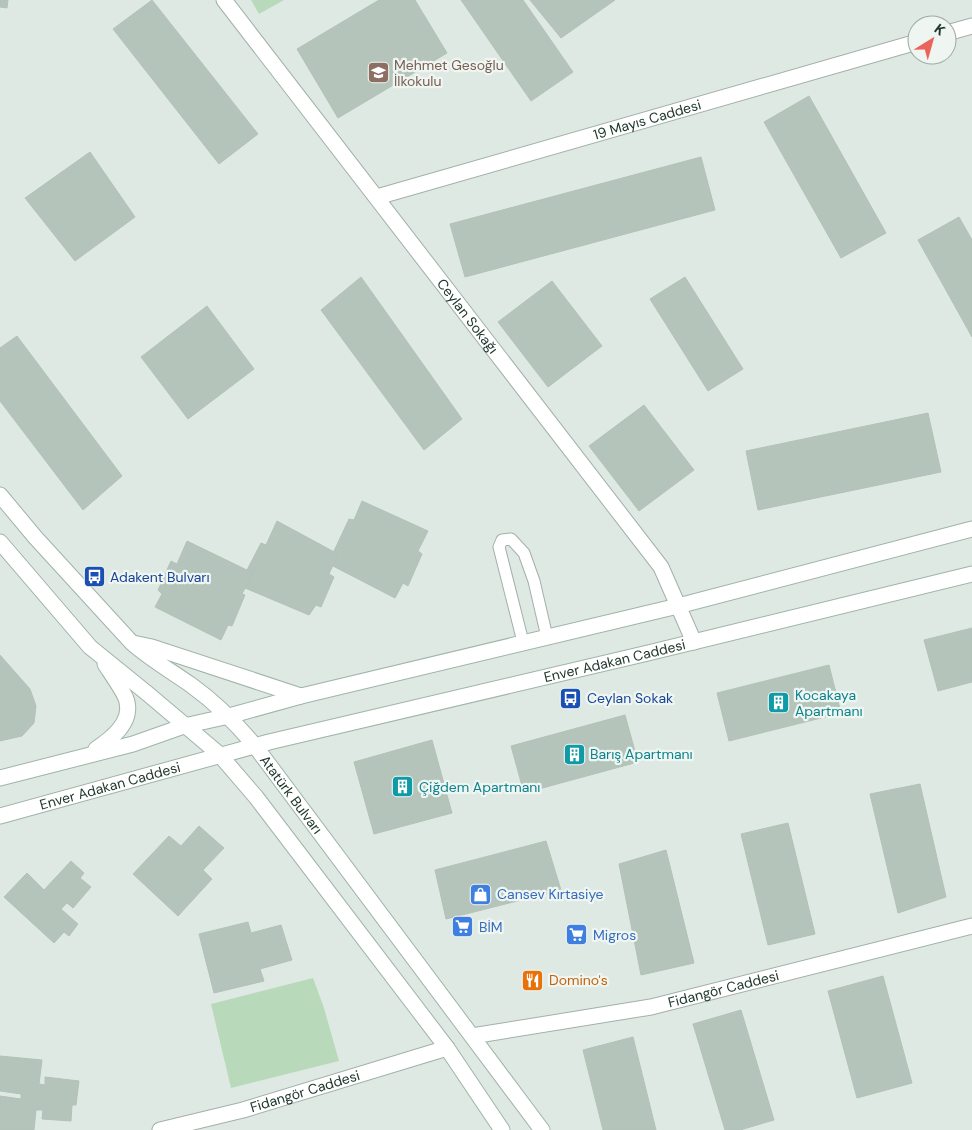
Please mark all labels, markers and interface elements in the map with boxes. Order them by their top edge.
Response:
north arrow [907,15,957,65]
text: K [931,20,949,40]
place label: Mehmet Gesoğlu İlkokulu [394,56,504,90]
school or university icon: Mehmet Gesoğlu İlkokulu [366,61,390,85]
street label: 19 Mayıs Caddesi [591,95,703,143]
street label: Ceylan Sokağı [433,275,502,357]
bus stop icon: Adakent Bulvarı [82,565,106,589]
place label: Adakent Bulvarı [110,568,210,586]
street label: Enver Adakan Caddesi [542,635,687,686]
bus stop icon: Ceylan Sokak [559,686,583,710]
place label: Kocakaya Apartmanı [795,686,863,720]
place label: Ceylan Sokak [587,689,673,707]
building icon: Kocakaya Apartmanı [767,691,791,715]
building icon: Barış Apartmanı [562,742,586,766]
place label: Barış Apartmanı [590,745,693,763]
street label: Atatürk Bulvarı [256,752,326,837]
street label: Enver Adakan Caddesi [38,758,182,814]
building icon: Çiğdem Apartmanı [391,775,415,799]
place label: Çiğdem Apartmanı [419,778,540,796]
shop icon: Cansev Kırtasiye [469,882,493,906]
place label: Cansev Kırtasiye [497,885,604,903]
supermarket icon: BİM [451,915,475,939]
place label: BİM [479,918,503,936]
supermarket icon: Migros [565,923,589,947]
place label: Migros [593,926,636,944]
street label: Fidangör Caddesi [666,966,781,1011]
restaurant icon: Domino's [521,968,545,992]
place label: Domino's [549,971,608,989]
street label: Fidangör Caddesi [248,1066,362,1116]

